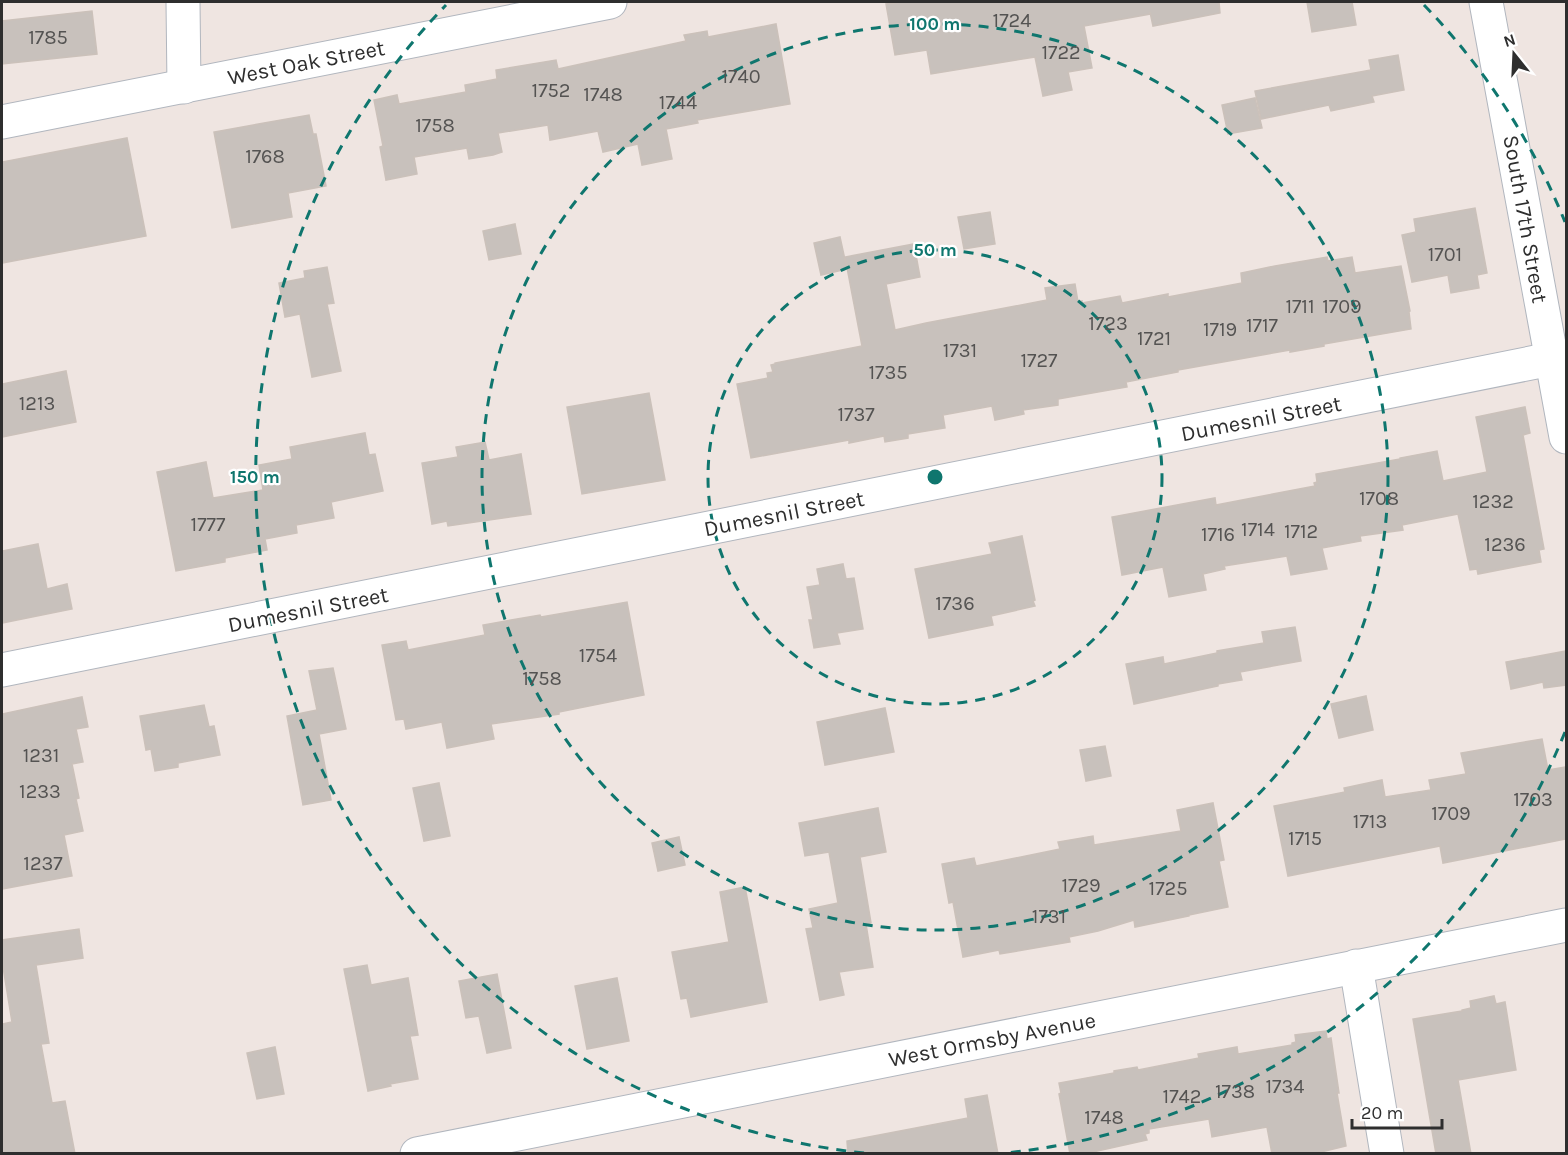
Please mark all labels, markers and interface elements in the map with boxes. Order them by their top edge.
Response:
house number: 1724 [993,9,1031,32]
text: 100 m [910,13,960,35]
north arrow [1484,24,1544,84]
house number: 1785 [28,26,68,49]
text: N [1501,29,1518,51]
street label: West Oak Street [225,35,387,91]
house number: 1722 [1041,41,1081,64]
house number: 1740 [721,65,761,88]
house number: 1752 [532,79,570,102]
house number: 1748 [583,83,623,106]
house number: 1744 [659,91,697,114]
house number: 1758 [415,114,455,137]
street label: South 17th Street [1497,133,1553,305]
house number: 1768 [245,145,285,168]
text: 50 m [913,239,957,261]
house number: 1701 [1428,243,1462,266]
house number: 1711 [1285,295,1315,318]
house number: 1709 [1322,295,1362,318]
house number: 1723 [1088,312,1128,335]
house number: 1717 [1246,314,1279,337]
house number: 1719 [1203,318,1237,341]
house number: 1721 [1137,327,1171,350]
house number: 1731 [943,339,977,362]
house number: 1727 [1021,349,1058,372]
house number: 1735 [868,361,908,384]
street label: Dumesnil Street [1179,391,1344,447]
house number: 1213 [19,392,55,415]
house number: 1737 [837,403,875,426]
text: 150 m [230,466,280,488]
centre of rings [925,467,945,487]
street label: Dumesnil Street [702,486,867,542]
house number: 1708 [1359,487,1399,510]
house number: 1232 [1472,490,1514,513]
house number: 1777 [191,513,226,536]
house number: 1714 [1241,518,1275,541]
house number: 1712 [1284,520,1318,543]
house number: 1716 [1201,523,1235,546]
house number: 1236 [1484,533,1526,556]
street label: Dumesnil Street [226,582,391,638]
house number: 1736 [935,592,975,615]
house number: 1754 [579,644,617,667]
house number: 1758 [522,667,562,690]
house number: 1231 [23,744,59,767]
house number: 1233 [19,780,61,803]
house number: 1703 [1513,788,1553,811]
house number: 1709 [1431,802,1471,825]
house number: 1713 [1353,810,1387,833]
house number: 1715 [1288,827,1322,850]
house number: 1237 [23,852,63,875]
house number: 1729 [1061,874,1101,897]
house number: 1725 [1149,877,1187,900]
house number: 1731 [1032,905,1066,928]
street label: West Ormsby Avenue [886,1007,1098,1073]
house number: 1734 [1266,1075,1304,1098]
house number: 1738 [1215,1080,1255,1103]
house number: 1742 [1163,1085,1201,1108]
scale bar [1352,1092,1442,1130]
text: 20 m [1361,1102,1403,1124]
house number: 1748 [1084,1106,1124,1129]

